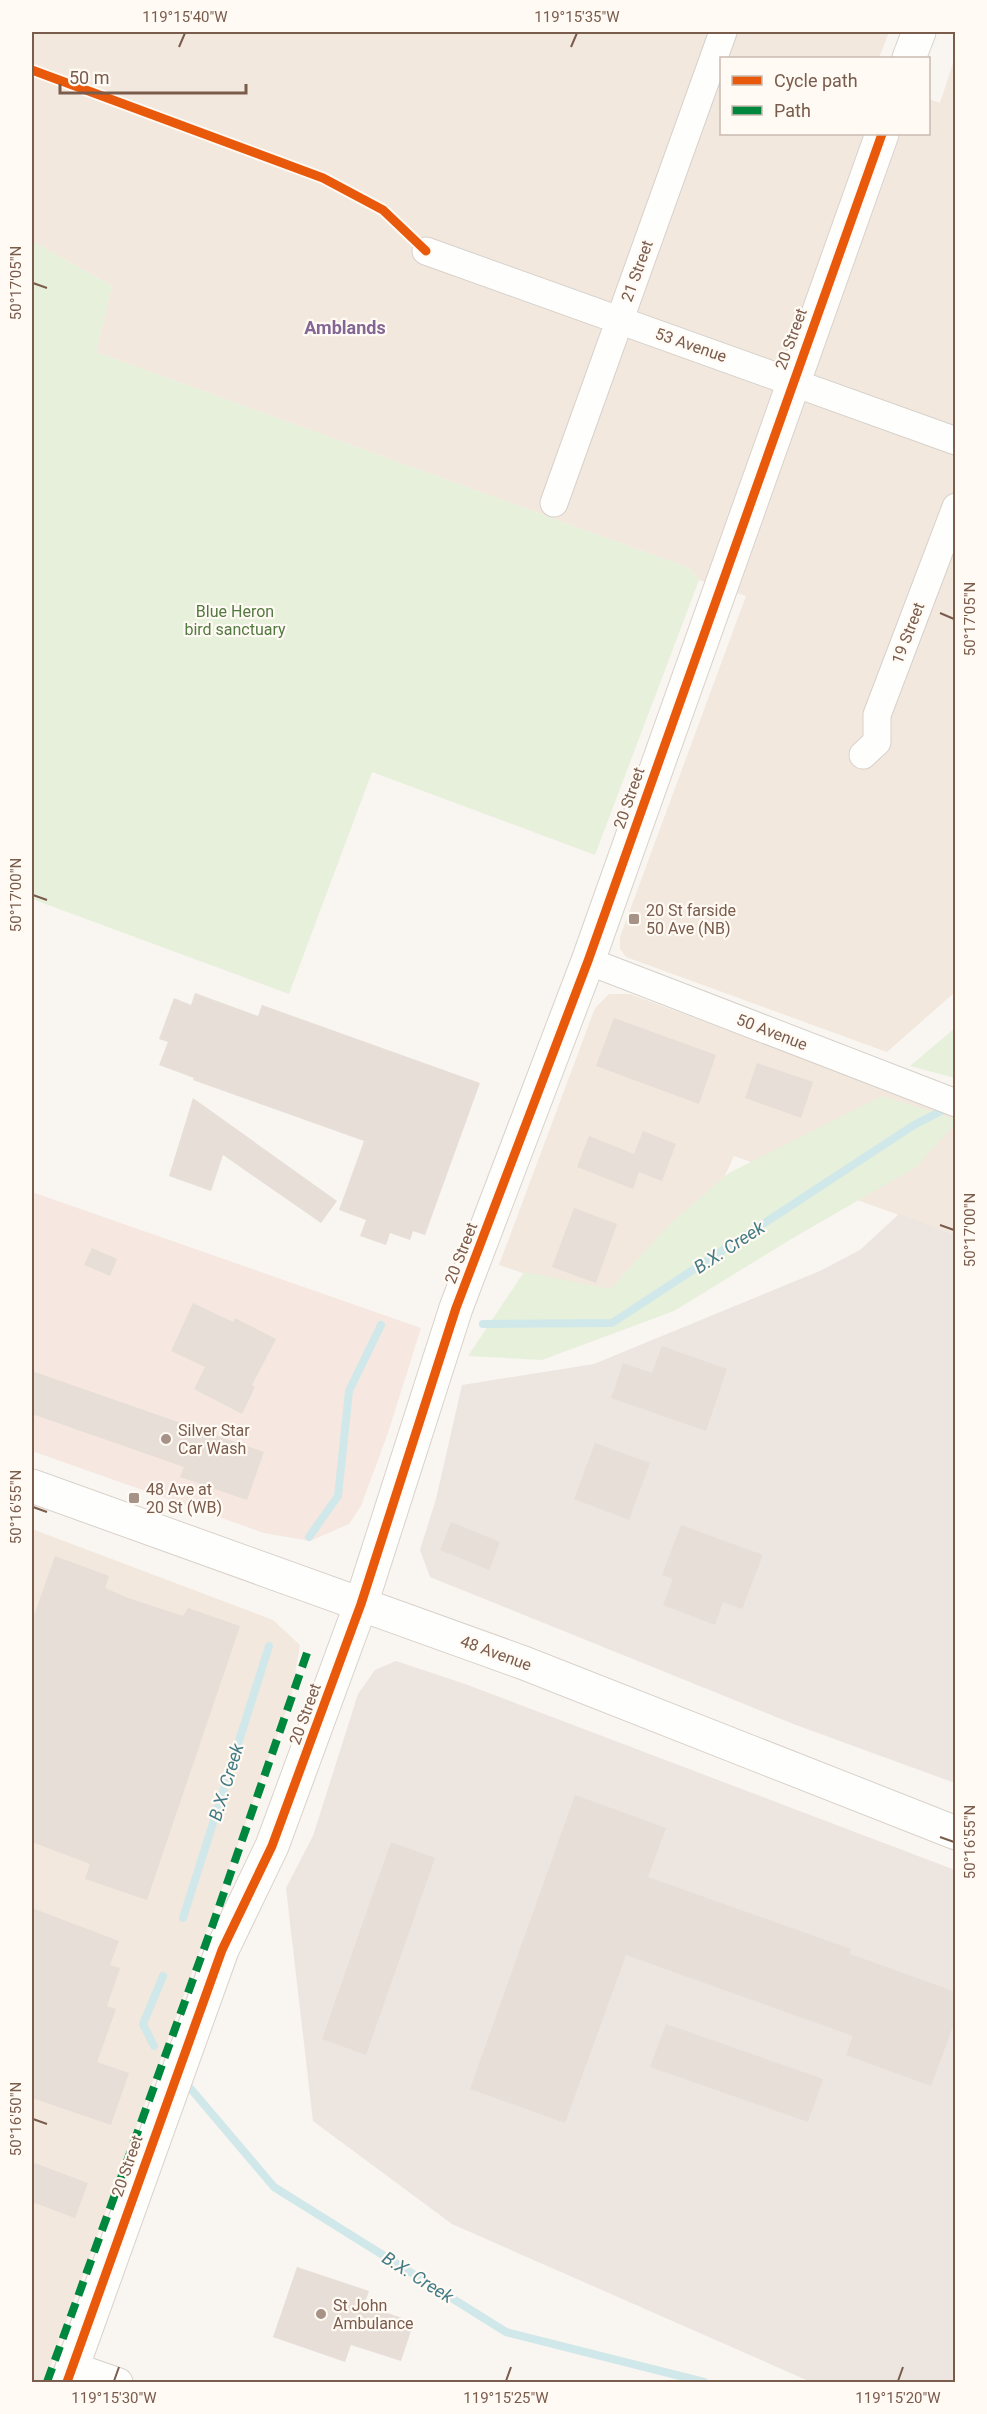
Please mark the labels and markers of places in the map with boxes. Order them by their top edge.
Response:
place label: 20 St farside 50 Ave (NB) [646,901,736,938]
marker: 20 St farside 50 Ave (NB) [627,912,641,926]
place label: Silver Star Car Wash [178,1421,250,1458]
marker: Silver Star Car Wash [159,1432,173,1446]
place label: 48 Ave at 20 St (WB) [146,1480,222,1517]
marker: 48 Ave at 20 St (WB) [127,1491,141,1505]
place label: St John Ambulance [333,2296,414,2333]
marker: St John Ambulance [314,2307,328,2321]

